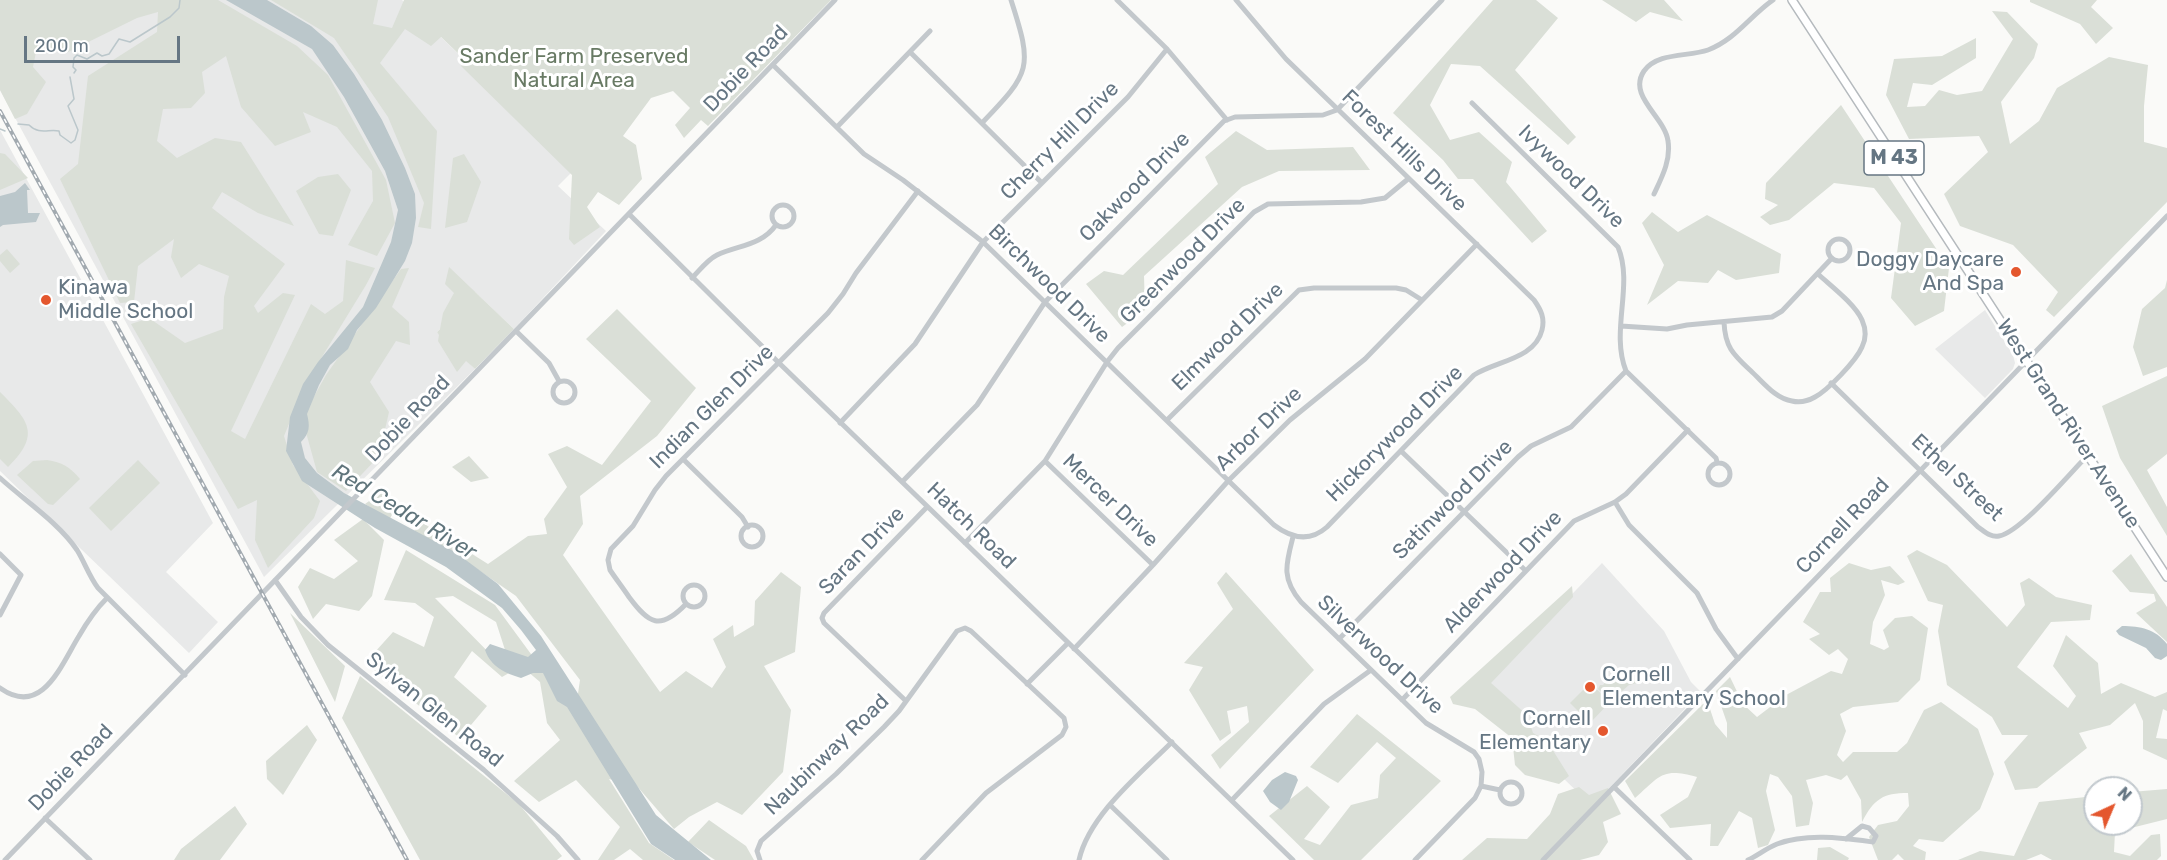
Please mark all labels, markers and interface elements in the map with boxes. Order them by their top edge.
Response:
street label: Dobie Road [698,20,794,118]
scale bar [27,24,183,62]
text: 200 m [35,35,89,57]
park label: Sander Farm Preserved Natural Area [460,44,688,94]
street label: Cherry Hill Drive [996,77,1124,205]
street label: Forest Hills Drive [1336,85,1472,217]
street label: Ivywood Drive [1513,120,1629,234]
street label: Oakwood Drive [1075,127,1195,247]
road number: M 43 [1864,141,1924,175]
street label: Greenwood Drive [1115,193,1251,329]
street label: Birchwood Drive [983,219,1115,349]
place label: Doggy Daycare And Spa [1856,247,2004,297]
marker: Doggy Daycare And Spa [2009,265,2023,279]
place label: Kinawa Middle School [58,275,193,325]
street label: Elmwood Drive [1167,278,1289,396]
marker: Kinawa Middle School [39,293,53,307]
street label: West Grand River Avenue [1991,314,2145,534]
street label: Indian Glen Drive [645,340,779,474]
street label: Hickorywood Drive [1322,361,1468,507]
street label: Dobie Road [360,370,456,468]
street label: Arbor Drive [1211,382,1307,476]
street label: Ethel Street [1906,429,2008,527]
street label: Satinwood Drive [1388,435,1518,565]
street label: Mercer Drive [1057,449,1163,553]
water label: Red Cedar River [327,458,481,566]
street label: Cornell Road [1791,473,1895,579]
street label: Hatch Road [921,477,1021,575]
street label: Saran Drive [814,502,910,600]
street label: Alderwood Drive [1438,506,1568,638]
street label: Silverwood Drive [1312,590,1448,720]
street label: Sylvan Glen Road [360,647,508,773]
place label: Cornell Elementary School [1602,662,1786,712]
marker: Cornell Elementary School [1583,680,1597,694]
street label: Naubinway Road [759,689,895,821]
place label: Cornell Elementary [1479,706,1591,756]
street label: Dobie Road [23,719,119,817]
marker: Cornell Elementary [1596,724,1610,738]
north arrow [2083,776,2143,836]
text: N [2114,783,2135,805]

